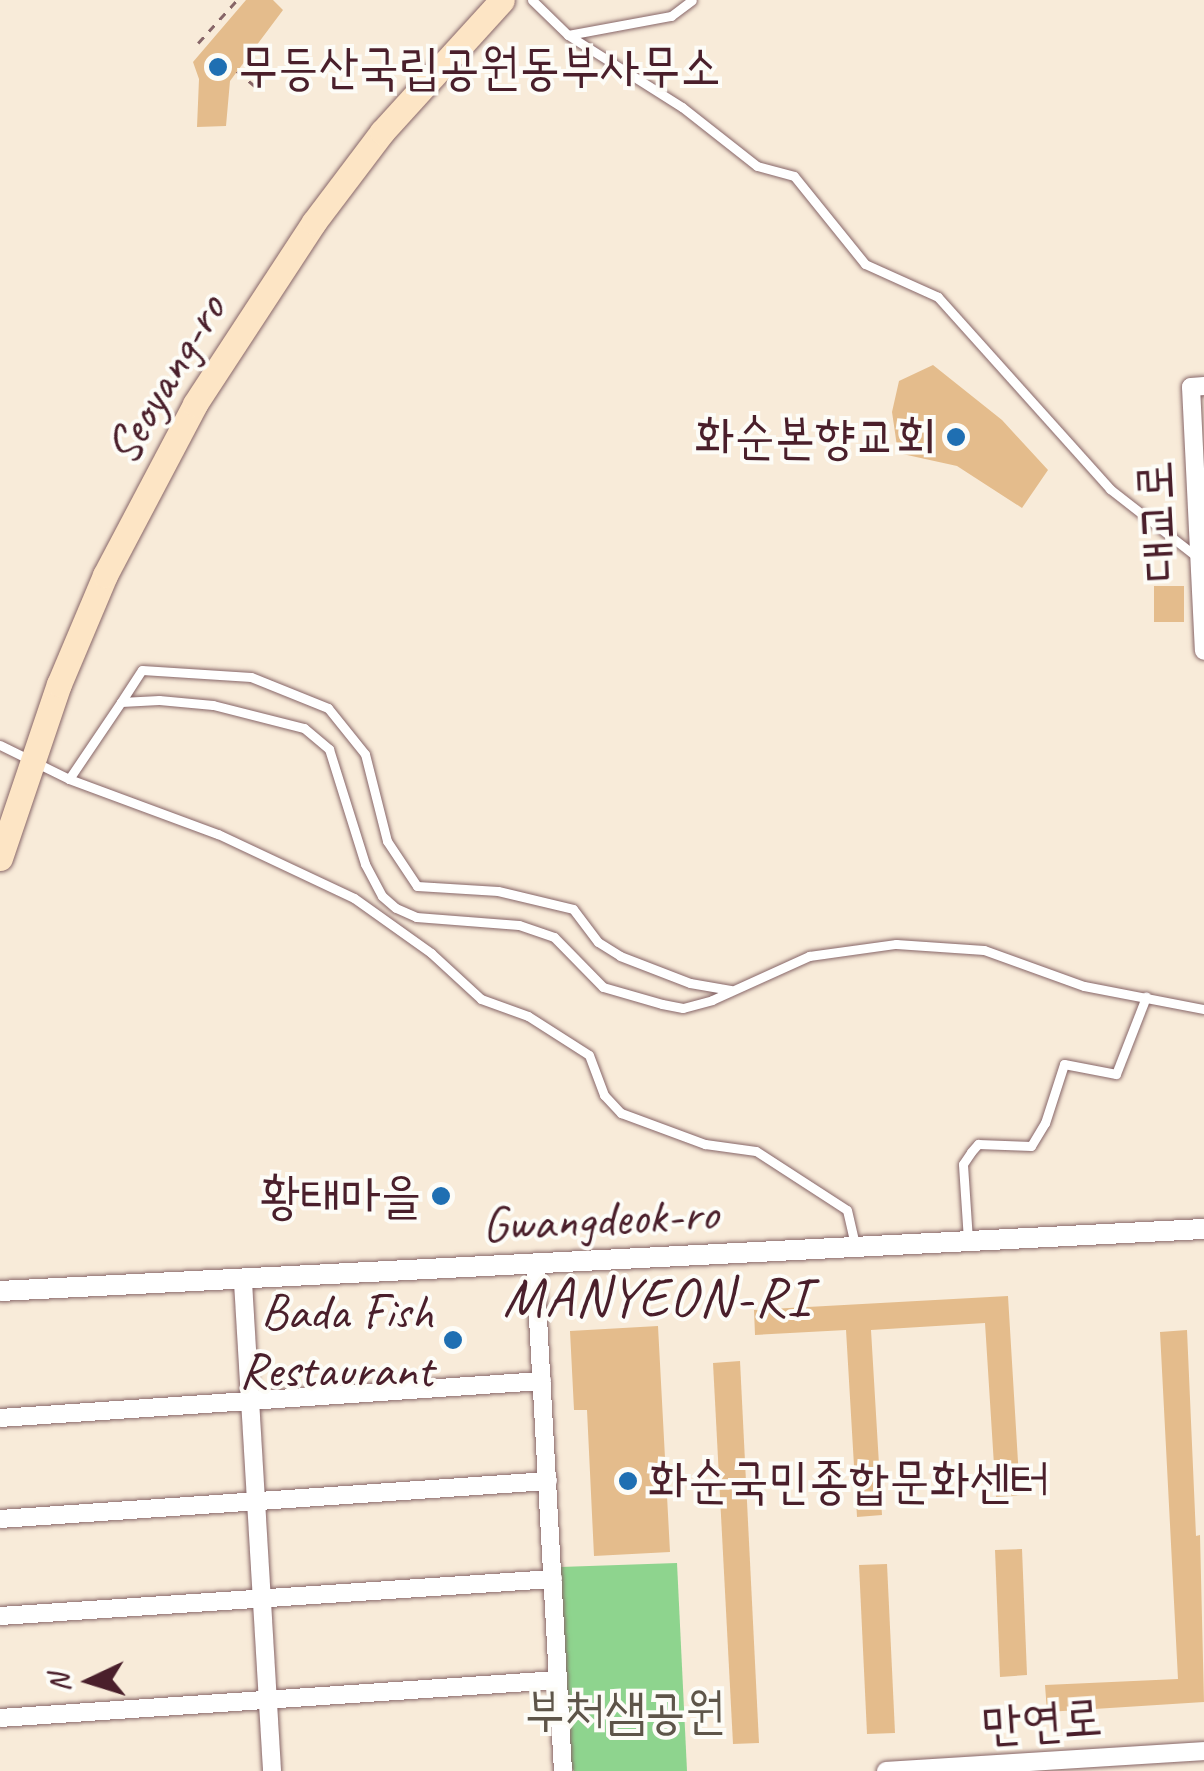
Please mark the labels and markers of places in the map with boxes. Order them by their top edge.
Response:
place label: 무등산국립공원동부사무소 [238,37,721,97]
marker: 무등산국립공원동부사무소 [207,56,229,78]
place label: 화순본향교회 [695,407,936,467]
marker: 화순본향교회 [945,426,967,448]
place label: 황태마을 [260,1166,421,1226]
marker: 황태마을 [430,1185,452,1207]
place label: Bada Fish Restaurant [239,1281,433,1398]
marker: Bada Fish Restaurant [442,1329,464,1351]
place label: 화순국민종합문화센터 [648,1451,1050,1511]
marker: 화순국민종합문화센터 [617,1470,639,1492]

